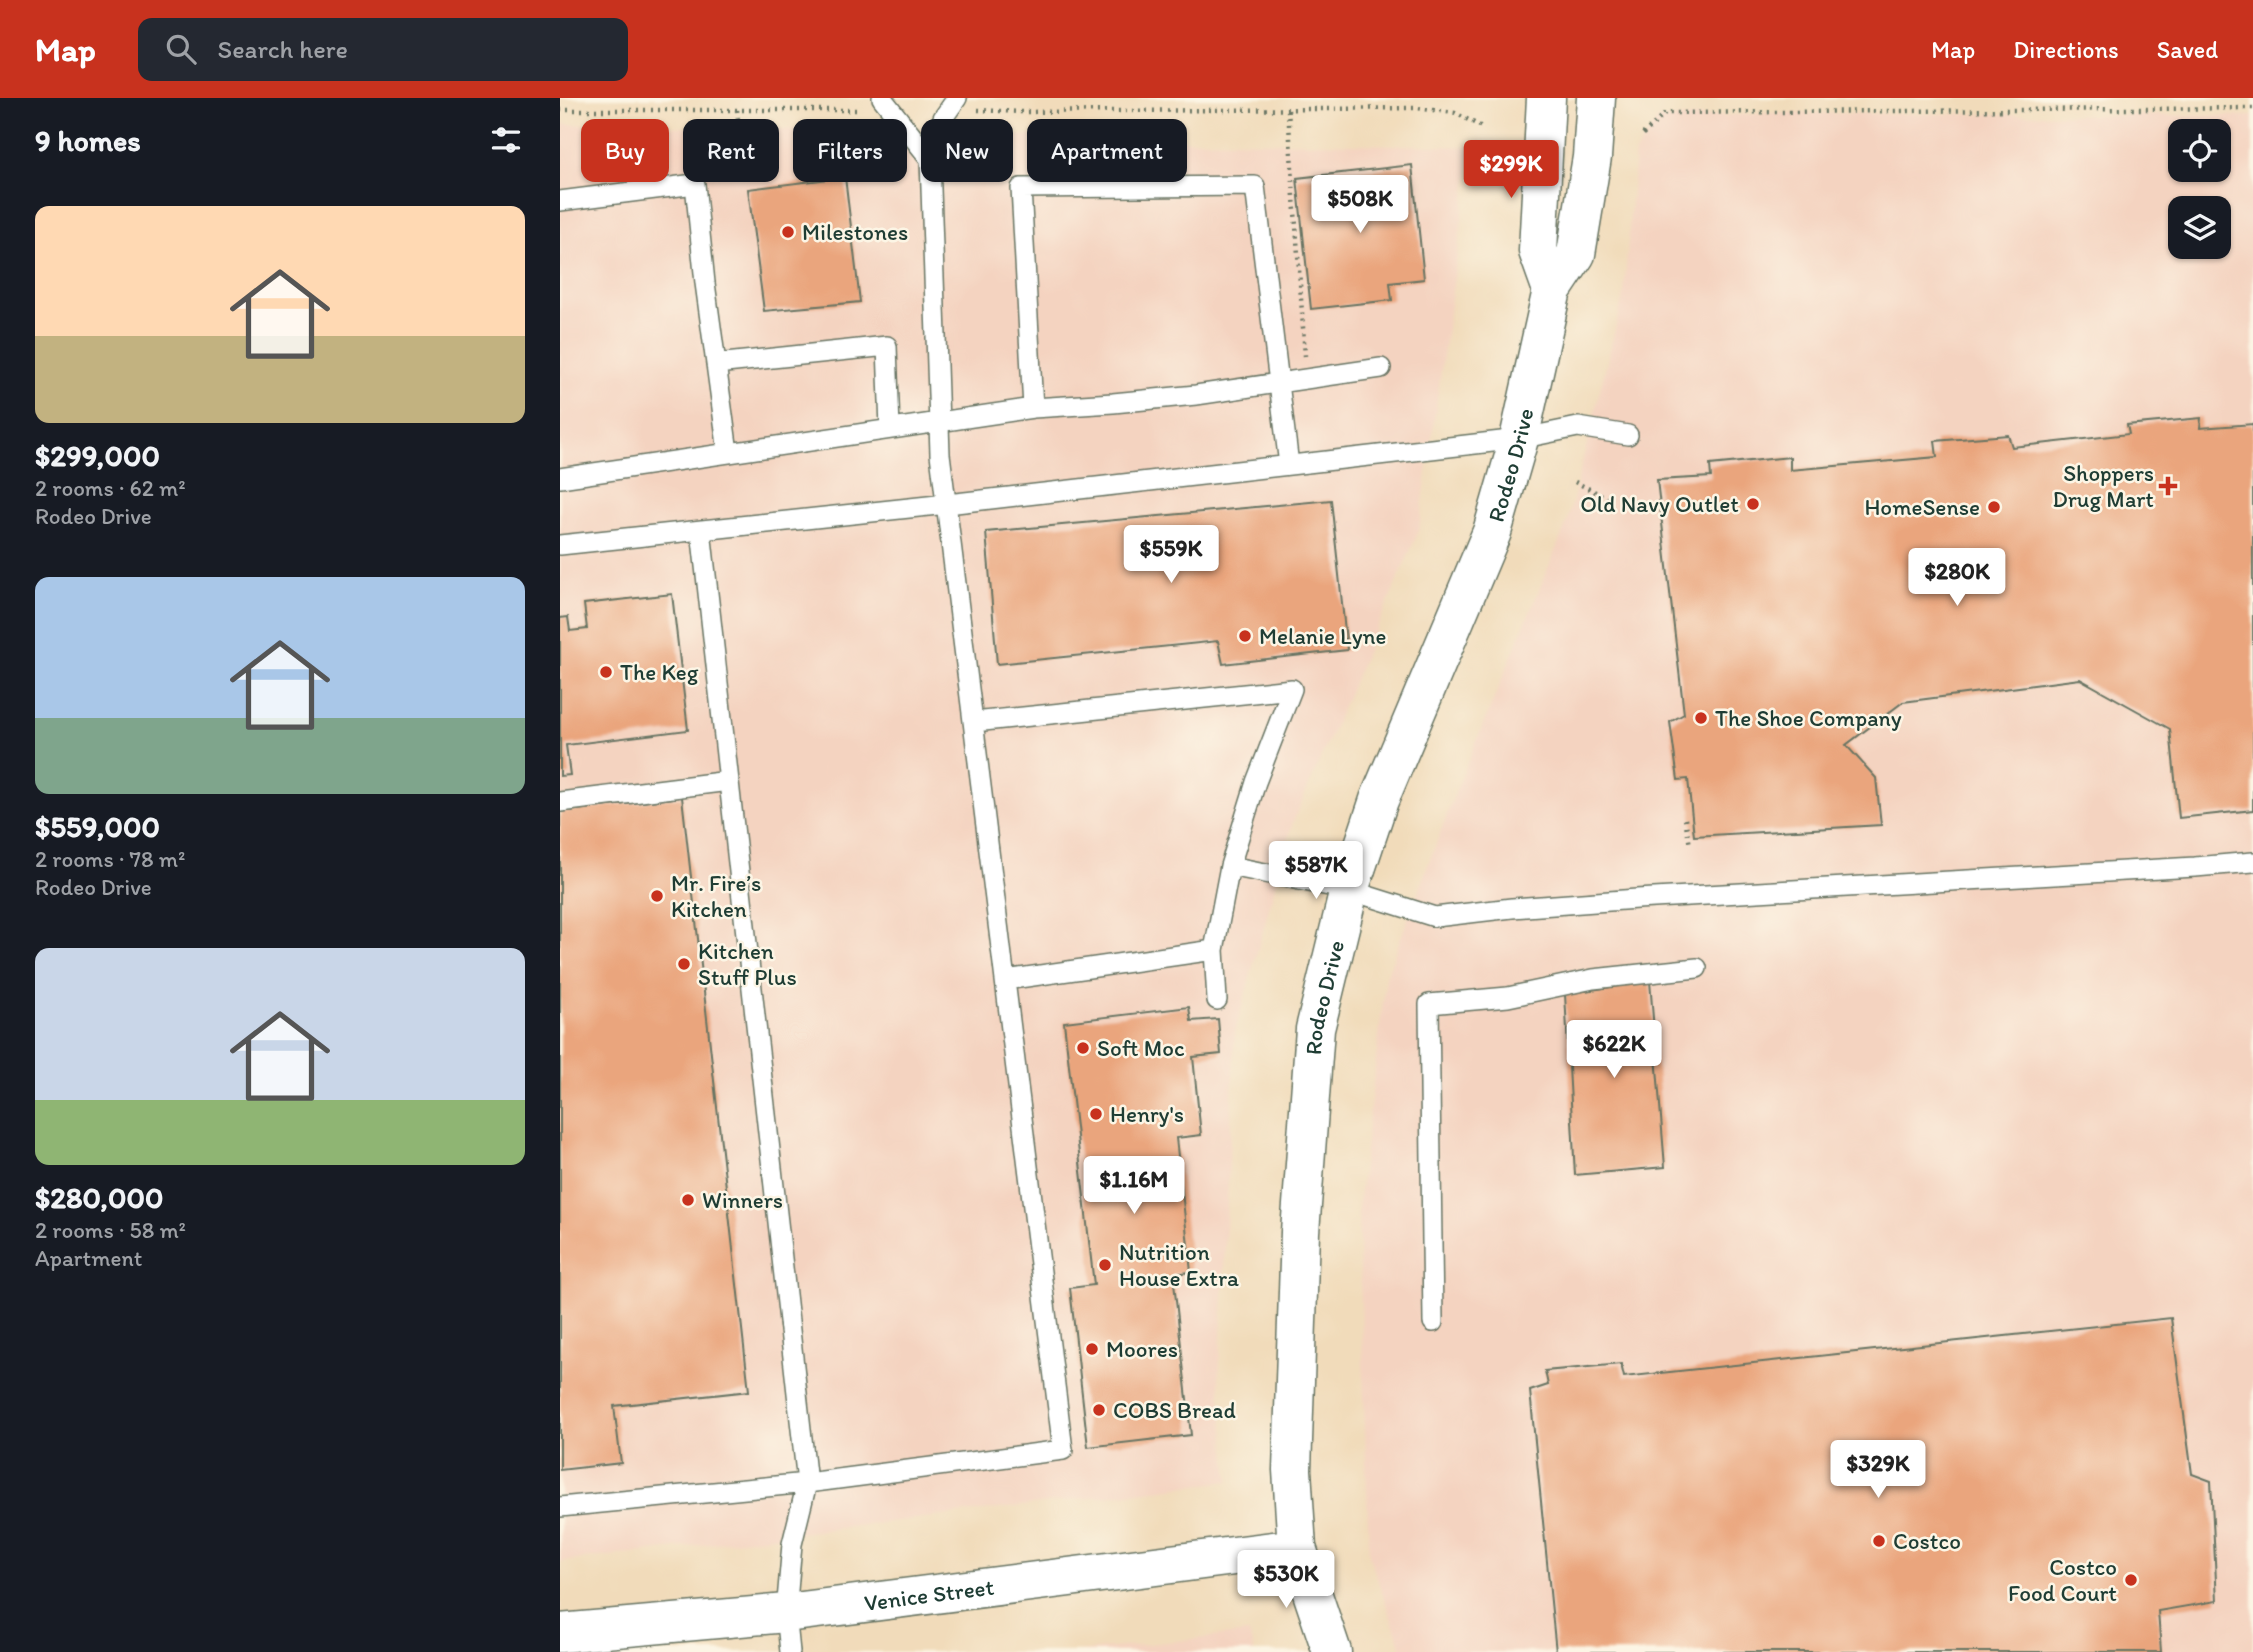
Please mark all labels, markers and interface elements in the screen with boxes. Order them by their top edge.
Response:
search box [138,18,628,81]
text: Map [35,30,96,69]
icon: search [162,30,200,68]
text: Search here [218,33,348,65]
text: Map [1931,35,1975,64]
text: Directions [2013,35,2119,64]
text: Saved [2157,35,2218,64]
chip: Buy [581,119,669,182]
chip: Rent [683,119,779,182]
chip: Filters [793,119,907,182]
chip: New [921,119,1013,182]
chip: Apartment [1027,119,1187,182]
map controls [2168,119,2231,259]
button: locate [2168,119,2231,182]
icon: filters [487,121,525,159]
text: 9 homes [35,122,141,159]
pin: $299K [1462,140,1560,200]
text: $299K [1480,149,1542,177]
pin: $508K [1311,176,1409,235]
text: $508K [1327,184,1393,212]
button: layers [2168,196,2231,259]
place label: Milestones [802,218,908,246]
marker: Milestones [780,224,796,240]
icon: home [217,251,343,377]
street label: Rodeo Drive [1482,406,1539,525]
text: $299,000 [35,437,160,474]
place label: Shoppers Drug Mart [2052,459,2154,513]
text: 2 rooms · 62 m² [35,474,186,502]
marker: Shoppers Drug Mart [2160,478,2176,494]
place label: Old Navy Outlet [1580,490,1739,518]
place label: HomeSense [1864,493,1980,521]
marker: Old Navy Outlet [1745,496,1761,512]
marker: HomeSense [1986,499,2002,515]
text: Rodeo Drive [35,502,152,530]
pin: $559K [1122,526,1220,585]
text: $559K [1140,534,1202,562]
pin: $280K [1908,548,2006,608]
text: $280K [1924,557,1990,585]
icon: home [217,622,343,748]
place label: Melanie Lyne [1259,622,1387,650]
marker: Melanie Lyne [1237,628,1253,644]
place label: The Keg [620,658,699,686]
marker: The Keg [598,664,614,680]
place label: The Shoe Company [1715,704,1902,732]
marker: The Shoe Company [1693,710,1709,726]
text: $559,000 [35,808,160,845]
pin: $587K [1267,842,1365,901]
text: 2 rooms · 78 m² [35,845,185,873]
text: $587K [1285,850,1347,878]
place label: Mr. Fire’s Kitchen [671,869,761,923]
text: Rodeo Drive [35,873,152,901]
marker: Mr. Fire’s Kitchen [649,888,665,904]
place label: Kitchen Stuff Plus [698,937,797,991]
street label: Rodeo Drive [1299,937,1350,1056]
marker: Kitchen Stuff Plus [676,956,692,972]
icon: home [217,993,343,1119]
pin: $622K [1565,1020,1663,1080]
text: $622K [1583,1029,1645,1057]
place label: Soft Moc [1097,1034,1185,1062]
marker: Soft Moc [1075,1040,1091,1056]
place label: Henry's [1110,1100,1184,1128]
marker: Henry's [1088,1106,1104,1122]
pin: $1.16M [1077,1156,1191,1216]
text: $1.16M [1100,1165,1168,1193]
text: $280,000 [35,1179,163,1216]
place label: Winners [702,1186,783,1214]
marker: Winners [680,1192,696,1208]
text: 2 rooms · 58 m² [35,1216,186,1244]
place label: Nutrition House Extra [1119,1238,1239,1292]
text: Apartment [35,1244,142,1272]
marker: Nutrition House Extra [1097,1257,1113,1273]
place label: Moores [1106,1335,1178,1363]
marker: Moores [1084,1341,1100,1357]
place label: COBS Bread [1113,1396,1236,1424]
marker: COBS Bread [1091,1402,1107,1418]
pin: $329K [1829,1440,1927,1500]
text: $329K [1846,1449,1910,1477]
place label: Costco [1893,1527,1961,1555]
marker: Costco [1871,1533,1887,1549]
pin: $530K [1237,1550,1335,1610]
place label: Costco Food Court [2008,1553,2117,1607]
text: $530K [1253,1559,1319,1587]
marker: Costco Food Court [2123,1572,2139,1588]
street label: Venice Street [862,1573,996,1617]

